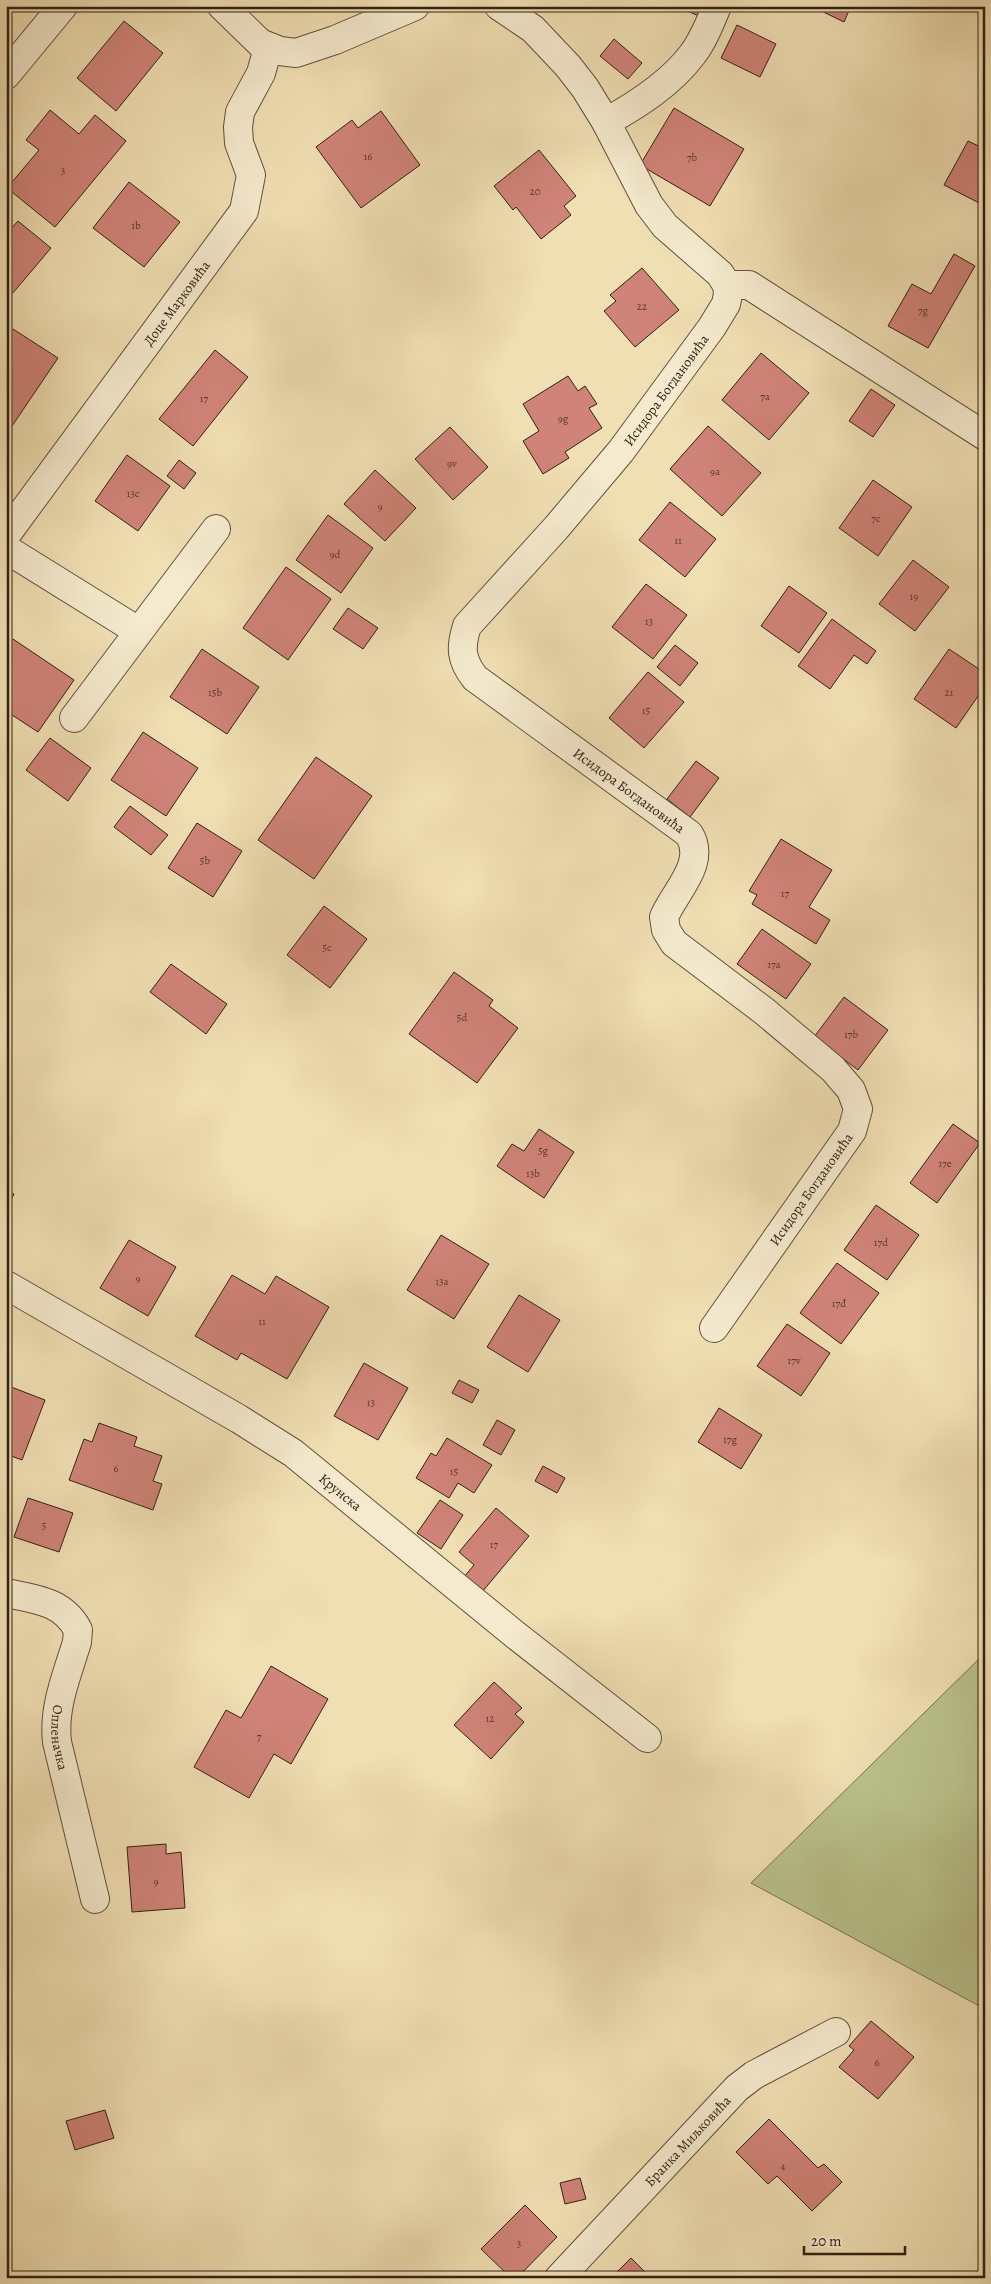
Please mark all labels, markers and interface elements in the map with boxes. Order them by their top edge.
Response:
house number: 16 [364,149,372,164]
house number: 7b [687,150,698,165]
house number: 3 [61,163,65,178]
house number: 20 [529,184,541,199]
house number: 1b [131,218,141,233]
street label: Доце Марковића [139,256,215,350]
house number: 22 [637,299,647,314]
house number: 7g [918,303,929,318]
street label: Исидора Богдановића [619,330,714,450]
house number: 7a [760,389,771,404]
house number: 17 [200,391,209,406]
house number: 9g [558,411,569,426]
house number: 9v [447,456,457,471]
house number: 9a [710,464,721,479]
house number: 13c [126,486,140,501]
house number: 9 [377,499,383,514]
house number: 7c [871,511,881,526]
house number: 11 [674,533,682,548]
house number: 9d [330,547,341,562]
house number: 19 [910,589,918,604]
house number: 13 [645,614,653,629]
house number: 15b [208,685,222,700]
house number: 21 [945,685,954,700]
house number: 15 [642,703,651,718]
street label: Исидора Богдановића [569,744,689,838]
house number: 5b [200,853,211,868]
house number: 17 [781,886,790,901]
house number: 5c [322,940,332,955]
house number: 17a [767,957,782,972]
house number: 5d [457,1010,467,1025]
house number: 17b [844,1027,858,1042]
street label: Исидора Богдановића [765,1129,858,1250]
house number: 5g [538,1143,549,1158]
house number: 17e [938,1156,952,1171]
house number: 13b [526,1166,540,1181]
house number: 17d [874,1235,888,1250]
house number: 9 [135,1271,141,1286]
house number: 13a [435,1274,450,1289]
house number: 17đ [832,1296,846,1311]
house number: 11 [258,1314,266,1329]
house number: 17v [787,1353,801,1368]
house number: 13 [367,1395,375,1410]
house number: 17g [723,1432,737,1447]
house number: 6 [113,1461,119,1476]
house number: 15 [450,1464,459,1479]
street label: Крунска [315,1469,366,1516]
house number: 5 [42,1518,47,1533]
house number: 17 [490,1537,499,1552]
street label: Опленачка [46,1703,73,1773]
house number: 12 [486,1711,495,1726]
house number: 7 [257,1729,262,1744]
house number: 9 [153,1874,159,1889]
house number: 6 [874,2055,880,2070]
street label: Бранка Миљковића [640,2091,736,2191]
house number: 4 [781,2159,786,2174]
scale bar [804,2224,905,2256]
text: 20 m [811,2231,842,2251]
house number: 3 [517,2236,521,2251]

